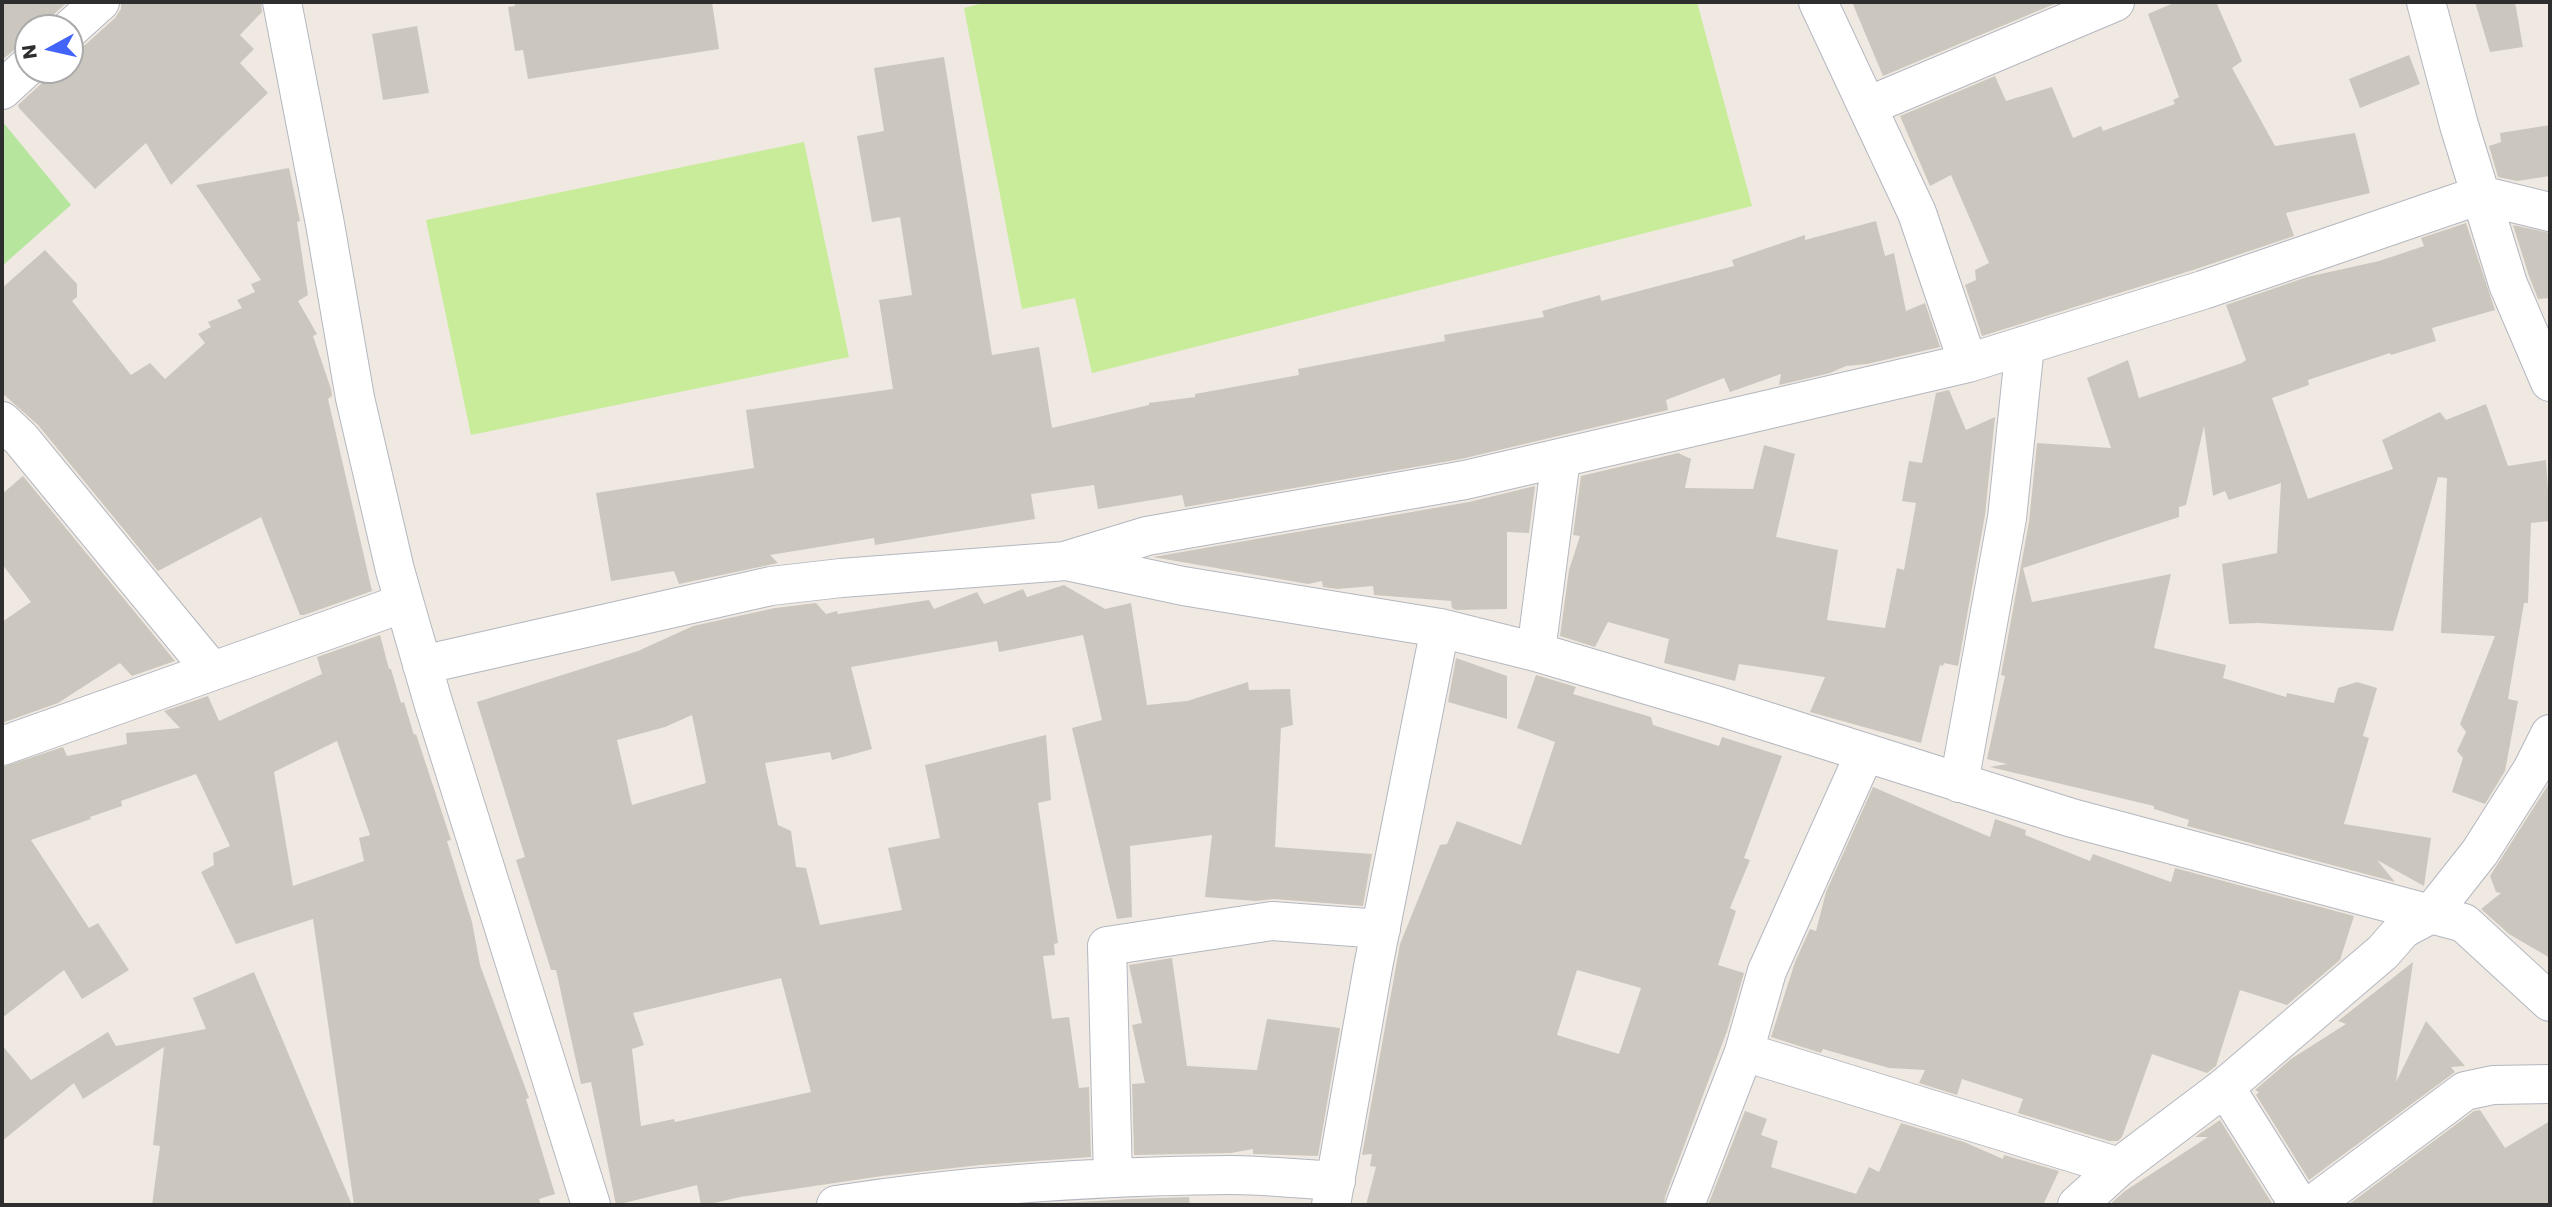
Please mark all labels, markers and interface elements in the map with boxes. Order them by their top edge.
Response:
north arrow [14,14,84,84]
text: N [15,43,44,61]

